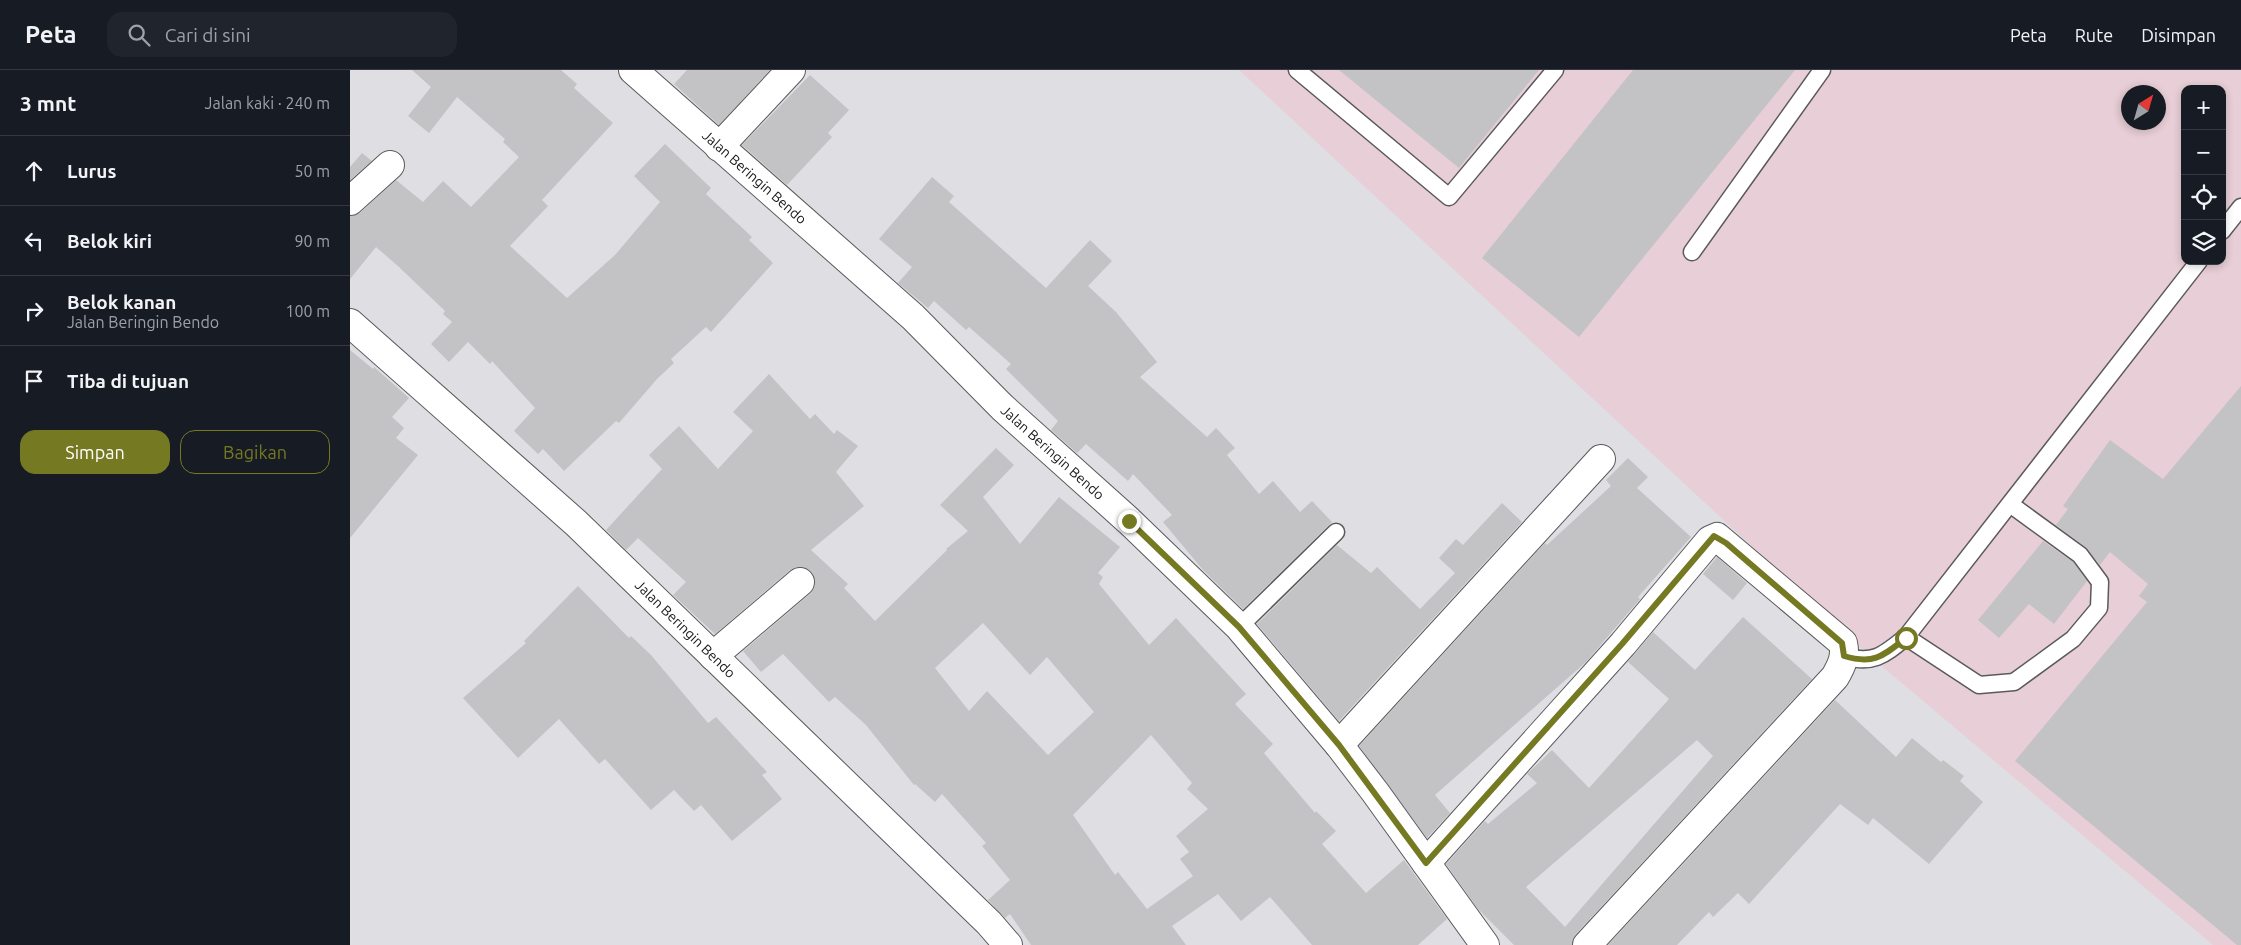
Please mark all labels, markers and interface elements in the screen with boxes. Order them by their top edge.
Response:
search box [107,12,457,57]
text: Peta [25,21,77,48]
icon: search [125,21,153,49]
text: Cari di sini [165,24,251,46]
text: Peta [2010,25,2047,45]
text: Rute [2075,25,2113,45]
text: Disimpan [2141,25,2216,45]
north arrow [2121,85,2166,130]
map controls [2181,85,2226,265]
button: + [2181,85,2226,130]
text: 3 mnt [20,91,76,115]
text: Jalan kaki · 240 m [205,94,330,112]
street label: Jalan Beringin Bendo [699,127,810,227]
button: − [2181,130,2226,175]
icon: ahead [20,157,48,185]
text: Lurus [67,160,116,182]
text: 50 m [294,162,330,180]
button: locate [2181,175,2226,220]
button: layers [2181,220,2226,265]
icon: left [20,227,48,255]
text: Belok kiri [67,230,152,252]
text: 90 m [294,232,330,250]
text: Belok kanan [67,291,176,313]
icon: right [20,297,48,325]
text: 100 m [285,302,330,320]
text: Jalan Beringin Bendo [67,313,219,331]
icon: arrive [20,367,48,395]
text: Tiba di tujuan [67,370,189,392]
street label: Jalan Beringin Bendo [998,402,1108,503]
button: Simpan [20,430,170,474]
button: Bagikan [180,430,330,474]
route end [1118,510,1141,533]
street label: Jalan Beringin Bendo [632,577,739,681]
route start [1895,627,1918,650]

